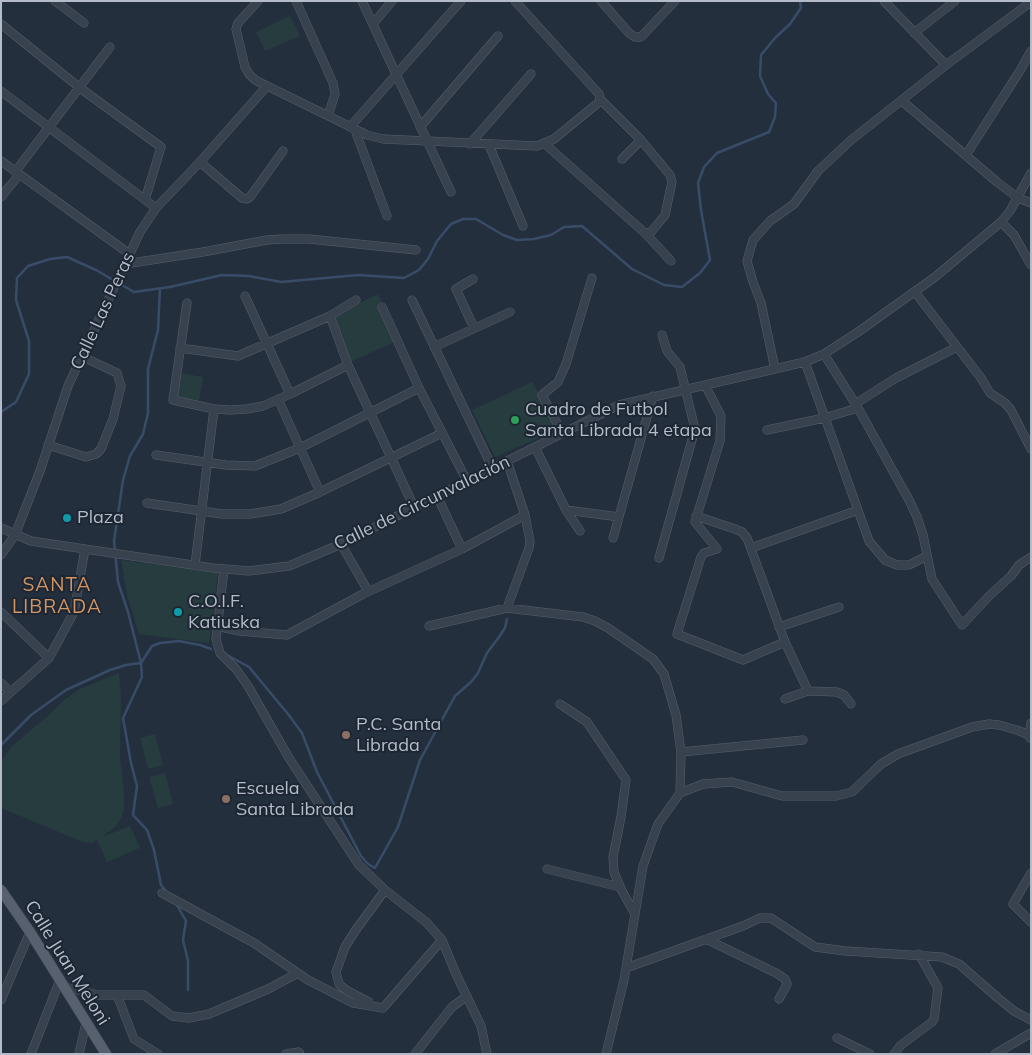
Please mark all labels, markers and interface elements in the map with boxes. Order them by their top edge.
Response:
street label: Calle Las Peras [66,249,140,373]
place label: Cuadro de Futbol Santa Librada 4 etapa [525,399,712,442]
marker: Cuadro de Futbol Santa Librada 4 etapa [509,414,521,426]
street label: Calle de Circunvalación [330,451,514,555]
place label: Plaza [77,507,124,529]
marker: Plaza [61,512,73,524]
district label: SANTA LIBRADA [11,574,103,618]
place label: C.O.I.F. Katiuska [188,591,260,634]
marker: C.O.I.F. Katiuska [172,606,184,618]
place label: P.C. Santa Librada [356,714,441,756]
marker: P.C. Santa Librada [340,729,352,741]
place label: Escuela Santa Librada [236,778,354,821]
marker: Escuela Santa Librada [220,793,232,805]
street label: Calle Juan Meloni [20,897,114,1029]

